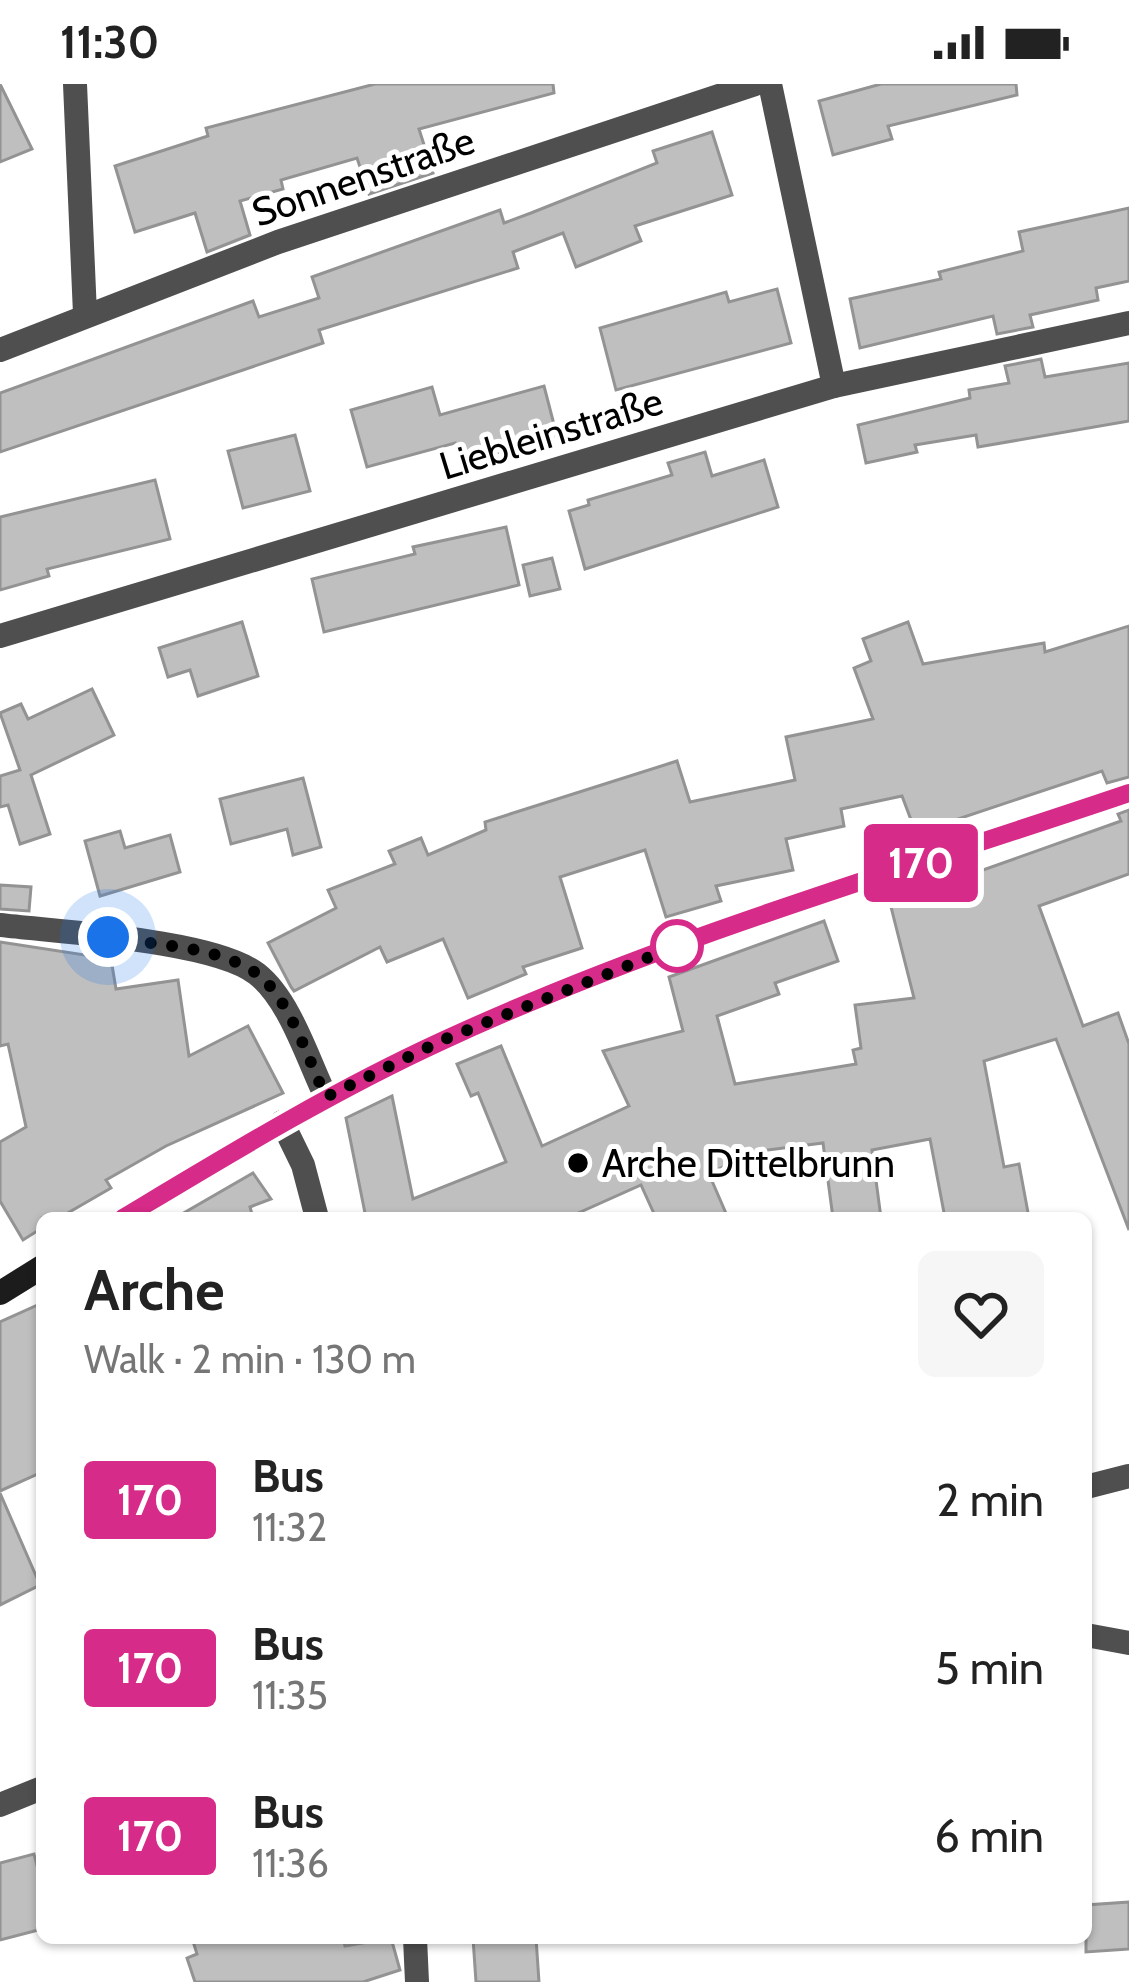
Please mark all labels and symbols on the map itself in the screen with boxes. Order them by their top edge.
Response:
street label: Sonnenstraße [246,116,480,236]
street label: Liebleinstraße [434,376,668,490]
line badge: 170 [852,824,990,902]
your location [78,907,138,967]
unlabelled marker [652,921,702,971]
place label: Arche Dittelbrunn [602,1139,895,1187]
marker: Arche Dittelbrunn [565,1150,591,1176]

